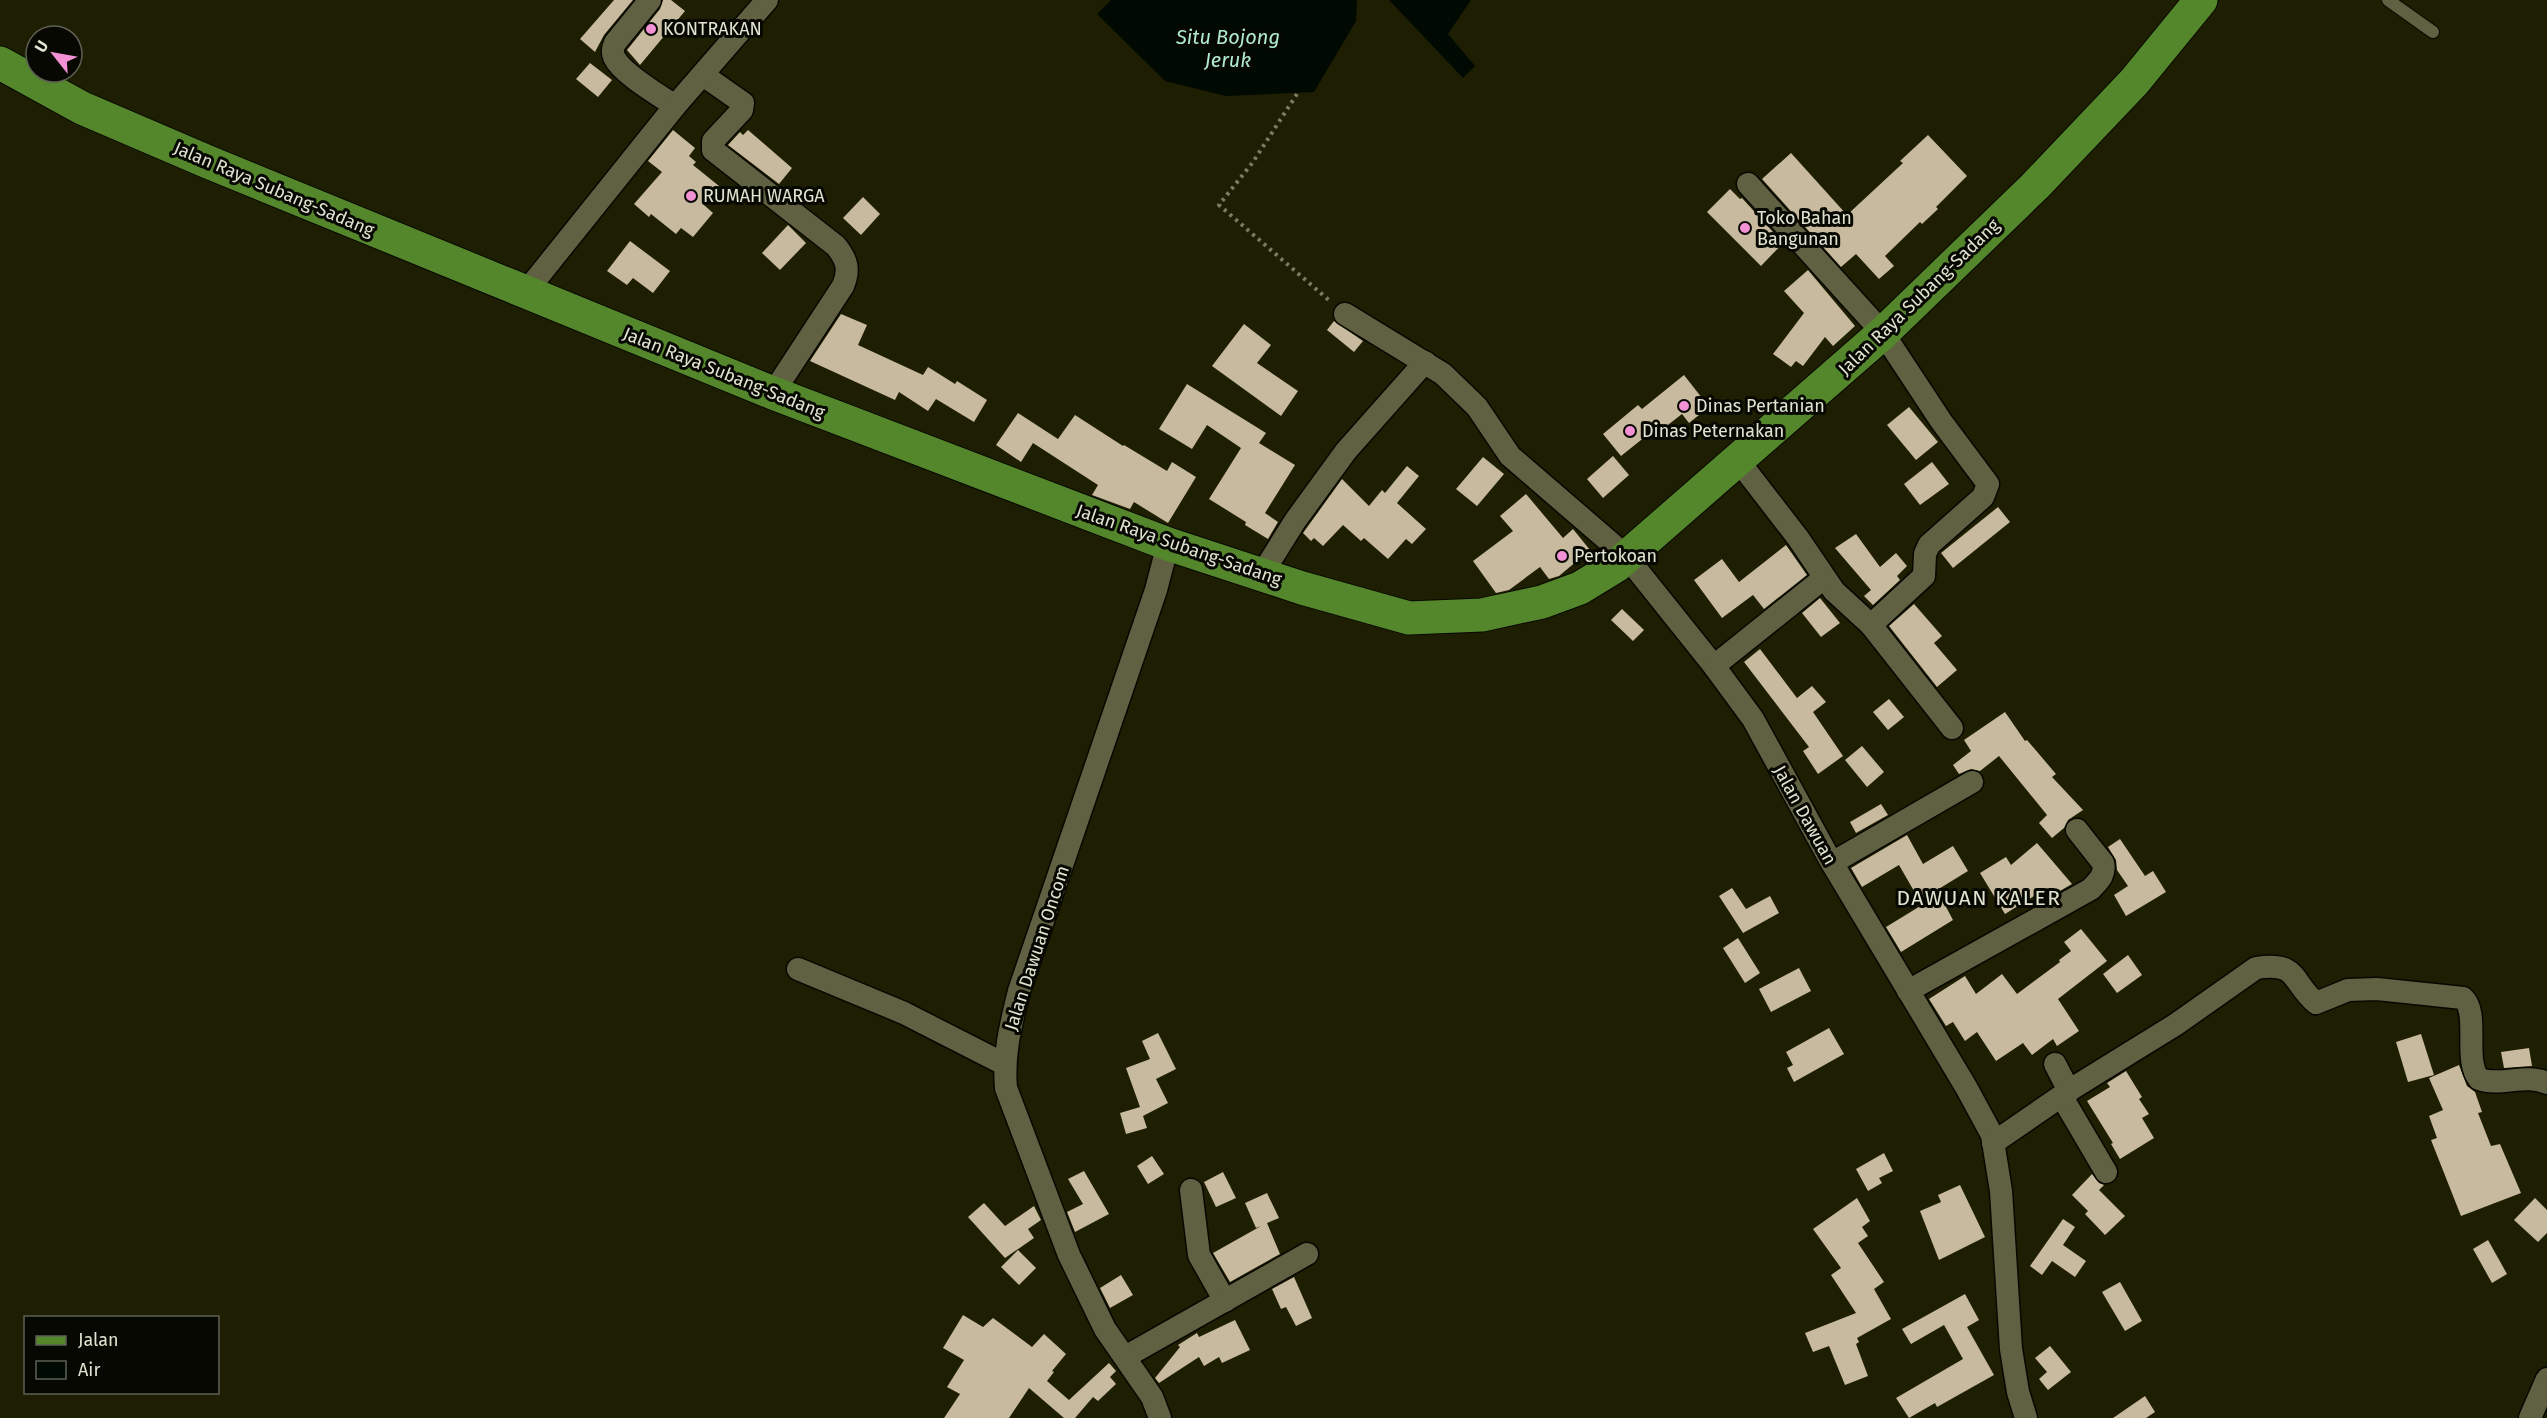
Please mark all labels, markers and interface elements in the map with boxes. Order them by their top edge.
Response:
place label: KONTRAKAN [663,18,762,40]
marker: KONTRAKAN [644,22,658,36]
north arrow [24,24,84,84]
water label: Situ Bojong Jeruk [1175,25,1280,72]
text: U [31,37,52,56]
street label: Jalan Raya Subang-Sadang [170,137,378,242]
place label: RUMAH WARGA [703,185,825,207]
marker: RUMAH WARGA [684,189,698,203]
place label: Toko Bahan Bangunan [1757,207,1852,250]
street label: Jalan Raya Subang-Sadang [1834,214,2005,380]
marker: Toko Bahan Bangunan [1738,221,1752,235]
street label: Jalan Raya Subang-Sadang [620,322,829,424]
place label: Dinas Pertanian [1696,395,1825,417]
marker: Dinas Pertanian [1677,399,1691,413]
place label: Dinas Peternakan [1642,420,1784,442]
marker: Dinas Peternakan [1623,424,1637,438]
street label: Jalan Raya Subang-Sadang [1073,499,1285,591]
place label: Pertokoan [1574,545,1657,567]
marker: Pertokoan [1555,549,1569,563]
street label: Jalan Dawuan [1769,761,1841,869]
street label: Jalan Dawuan Oncom [1000,863,1074,1033]
district label: DAWUAN KALER [1896,885,2062,911]
legend [24,1316,219,1394]
text: Jalan [78,1329,119,1351]
text: Air [78,1359,100,1381]

